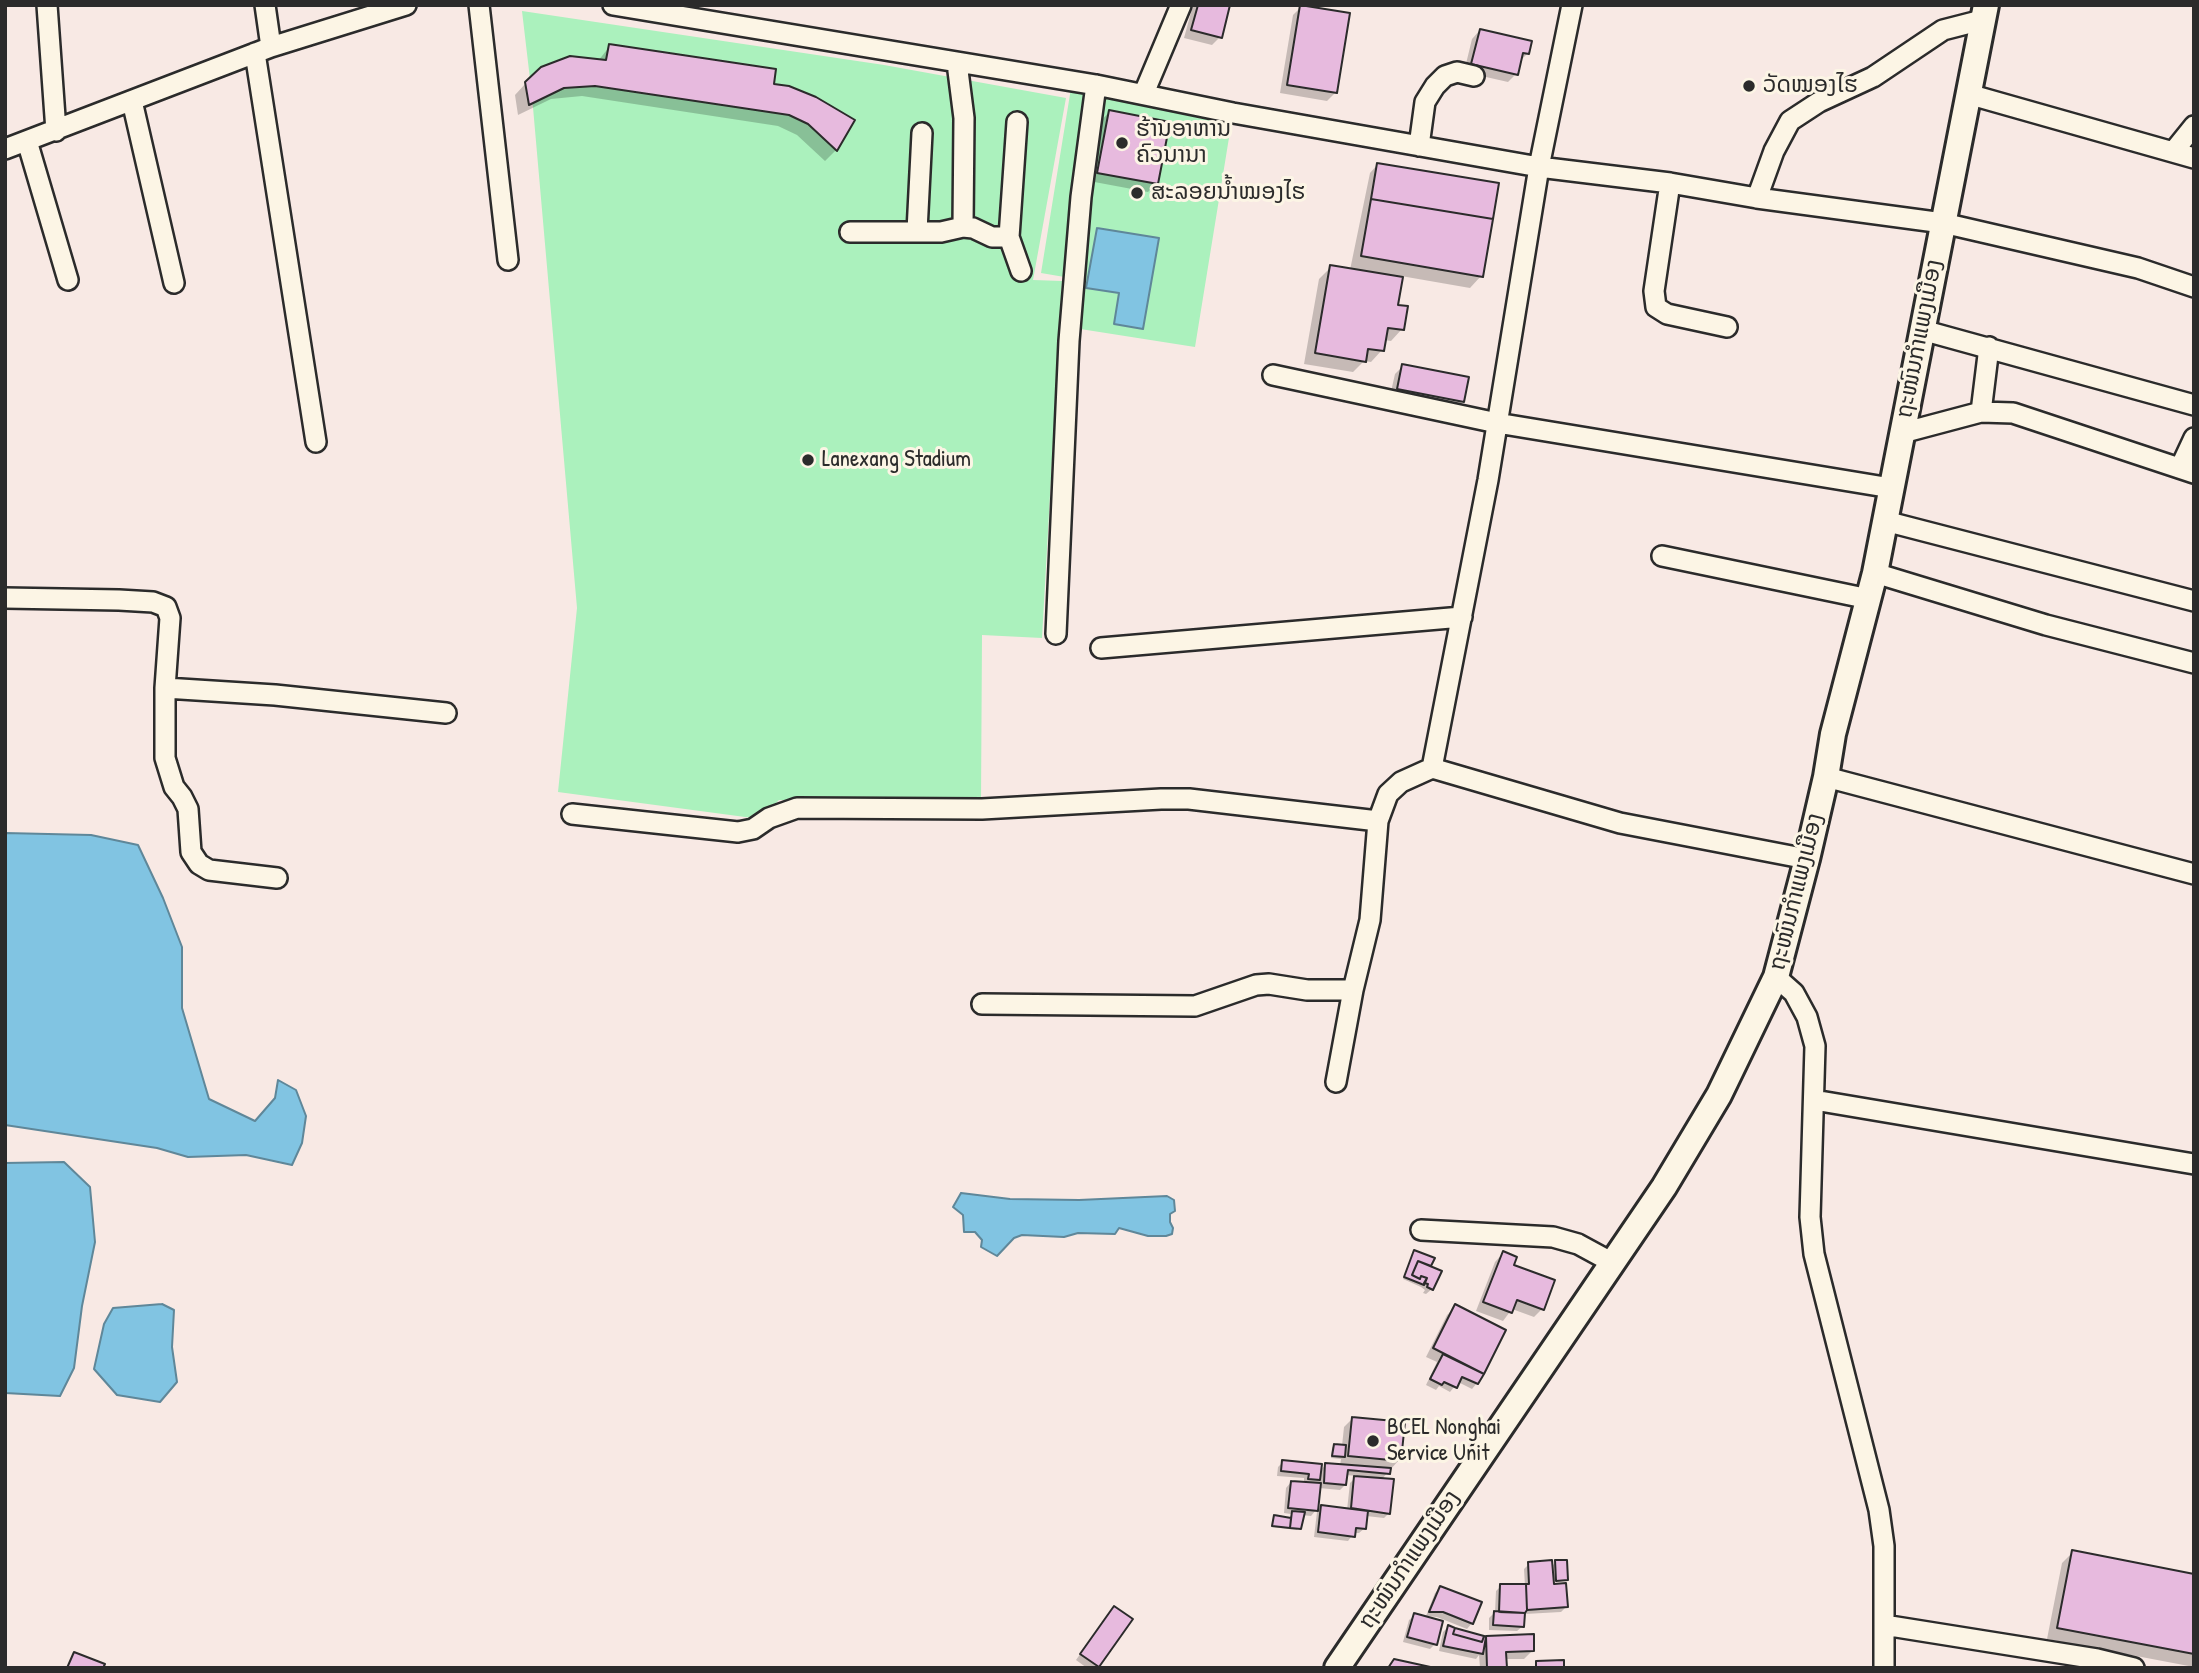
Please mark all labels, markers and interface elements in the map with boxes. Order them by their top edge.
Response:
place label: ວັດໝອງໄຮ [1763,72,1858,100]
marker: ວັດໝອງໄຮ [1741,78,1757,94]
place label: ຮ້ານອາຫານ ຄົວນານາ [1136,116,1231,170]
marker: ຮ້ານອາຫານ ຄົວນານາ [1114,135,1130,151]
place label: ສະລອຍນ້ຳໝອງໄຮ [1151,179,1306,207]
marker: ສະລອຍນ້ຳໝອງໄຮ [1129,185,1145,201]
street label: ຖະໜົນກຳແພງເມືອງ [1891,257,1949,421]
place label: Lanexang Stadium [822,446,971,474]
marker: Lanexang Stadium [800,452,816,468]
street label: ຖະໜົນກຳແພງເມືອງ [1764,810,1830,974]
place label: BCEL Nonghai Service Unit [1387,1414,1501,1468]
marker: BCEL Nonghai Service Unit [1365,1433,1381,1449]
street label: ຖະໜົນກຳແພງເມືອງ [1353,1485,1467,1635]

